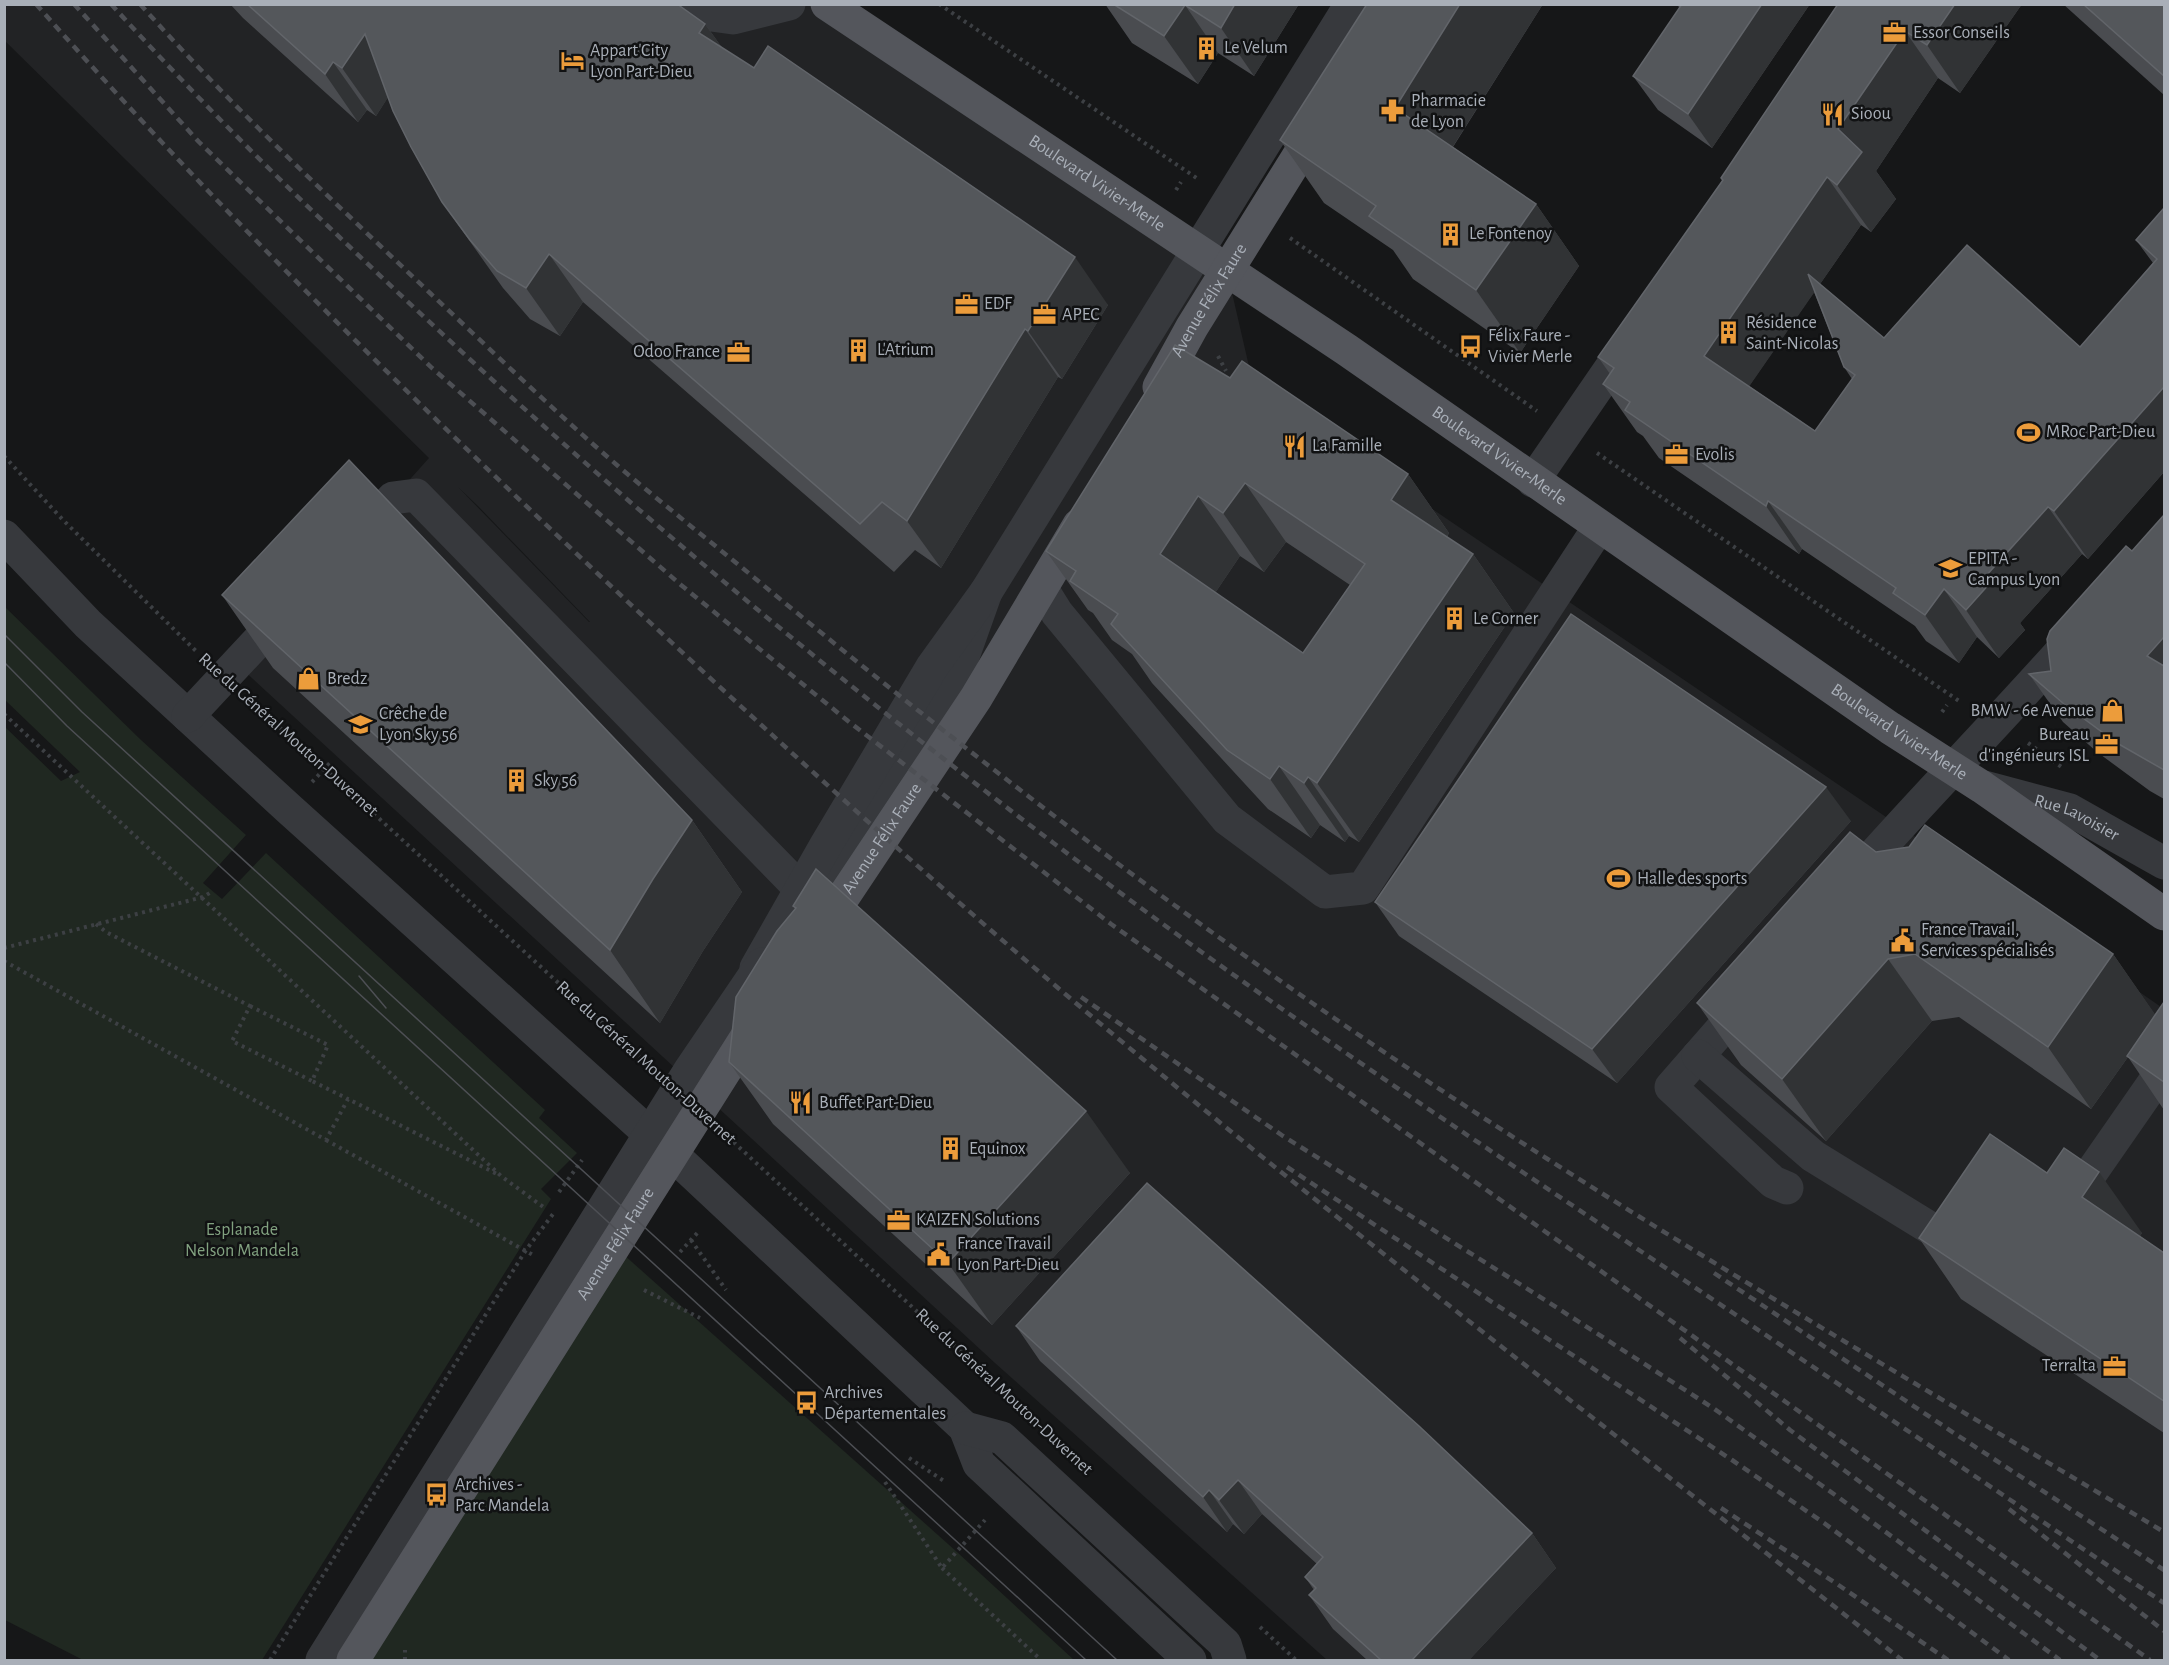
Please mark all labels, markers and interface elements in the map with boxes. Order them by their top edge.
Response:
office icon: Essor Conseils [1882,20,1908,46]
place label: Essor Conseils [1913,24,2010,42]
building icon: Le Velum [1193,35,1219,61]
place label: Le Velum [1224,39,1288,57]
place label: Appart'City Lyon Part-Dieu [590,42,692,81]
hotel icon: Appart'City Lyon Part-Dieu [559,48,585,74]
place label: Pharmacie de Lyon [1411,92,1486,131]
pharmacy icon: Pharmacie de Lyon [1380,98,1406,124]
restaurant icon: Sioou [1820,101,1846,127]
place label: Sioou [1851,105,1891,123]
street label: Boulevard Vivier-Merle [1025,132,1168,235]
building icon: Le Fontenoy [1438,221,1464,247]
place label: Le Fontenoy [1469,225,1552,243]
street label: Avenue Félix Faure [1168,241,1250,360]
office icon: EDF [953,291,979,317]
place label: EDF [984,295,1012,313]
office icon: APEC [1031,302,1057,328]
place label: APEC [1062,306,1100,324]
place label: Résidence Saint-Nicolas [1746,314,1838,353]
building icon: Résidence Saint-Nicolas [1715,320,1741,346]
place label: Félix Faure - Vivier Merle [1488,327,1572,366]
bus stop icon: Félix Faure - Vivier Merle [1457,333,1483,359]
building icon: L'Atrium [846,337,872,363]
office icon: Odoo France [725,339,751,365]
place label: L'Atrium [877,341,934,359]
place label: Odoo France [633,343,720,361]
street label: Boulevard Vivier-Merle [1429,403,1570,509]
sports icon: MRoc Part-Dieu [2015,419,2041,445]
place label: MRoc Part-Dieu [2046,423,2155,441]
restaurant icon: La Famille [1281,433,1307,459]
place label: La Famille [1312,437,1382,455]
office icon: Evolis [1664,442,1690,468]
place label: Evolis [1695,446,1735,464]
place label: EPITA - Campus Lyon [1968,550,2060,589]
school or university icon: EPITA - Campus Lyon [1937,556,1963,582]
building icon: Le Corner [1442,606,1468,632]
place label: Le Corner [1473,610,1539,628]
street label: Rue du Général Mouton-Duvernet [195,650,381,820]
shop icon: Bredz [296,666,322,692]
place label: Bredz [327,670,367,688]
street label: Boulevard Vivier-Merle [1827,681,1970,784]
shop icon: BMW - 6e Avenue [2099,698,2125,724]
place label: BMW - 6e Avenue [1971,702,2094,720]
place label: Crêche de Lyon Sky 56 [379,705,458,744]
school or university icon: Crêche de Lyon Sky 56 [348,711,374,737]
place label: Bureau d'ingénieurs ISL [1979,726,2090,765]
office icon: Bureau d'ingénieurs ISL [2094,732,2120,758]
building icon: Sky 56 [503,768,529,794]
place label: Sky 56 [534,772,577,790]
street label: Avenue Félix Faure [839,780,925,898]
street label: Rue Lavoisier [2032,792,2122,845]
sports icon: Halle des sports [1606,866,1632,892]
place label: Halle des sports [1637,870,1747,888]
place label: France Travail, Services spécialisés [1921,921,2054,960]
public building icon: France Travail, Services spécialisés [1890,927,1916,953]
street label: Rue du Général Mouton-Duvernet [553,978,739,1148]
restaurant icon: Buffet Part-Dieu [788,1090,814,1116]
place label: Buffet Part-Dieu [819,1094,932,1112]
building icon: Equinox [938,1136,964,1162]
place label: Equinox [969,1140,1026,1158]
street label: Avenue Félix Faure [574,1185,658,1304]
office icon: KAIZEN Solutions [885,1207,911,1233]
place label: KAIZEN Solutions [916,1211,1040,1229]
park label: Esplanade Nelson Mandela [185,1221,299,1260]
place label: France Travail Lyon Part-Dieu [957,1235,1059,1274]
public building icon: France Travail Lyon Part-Dieu [926,1241,952,1267]
street label: Rue du Général Mouton-Duvernet [912,1305,1096,1479]
office icon: Terralta [2101,1353,2127,1379]
place label: Terralta [2042,1357,2096,1375]
place label: Archives Départementales [824,1384,946,1423]
bus stop icon: Archives Départementales [793,1390,819,1416]
place label: Archives - Parc Mandela [455,1476,550,1515]
bus stop icon: Archives - Parc Mandela [424,1482,450,1508]

